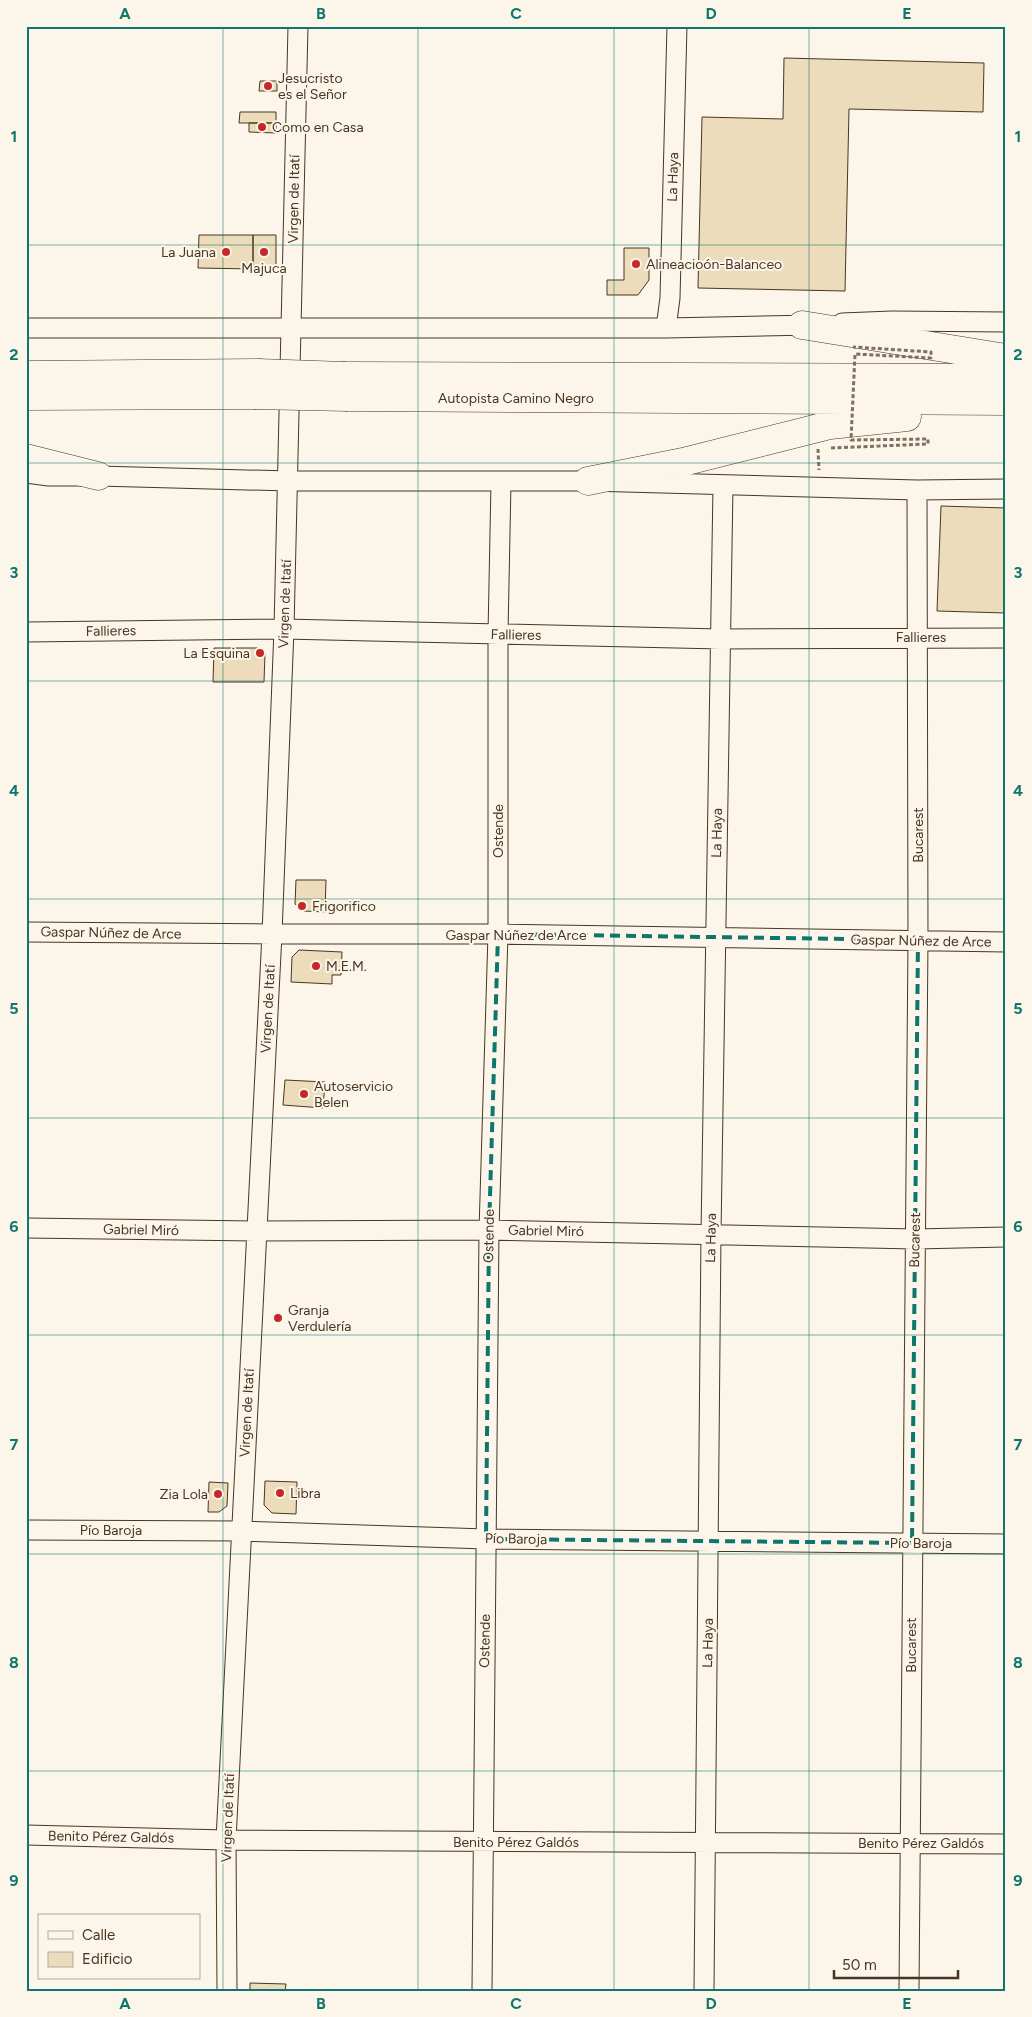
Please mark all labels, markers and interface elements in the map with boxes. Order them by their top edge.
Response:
text: A [119,4,131,23]
text: B [316,4,326,23]
text: C [510,4,522,23]
text: D [705,4,717,23]
text: E [902,4,912,23]
place label: Jesucristo es el Señor [278,70,347,103]
marker: Jesucristo es el Señor [262,80,274,92]
place label: Como en Casa [272,119,364,136]
marker: Como en Casa [256,121,268,133]
text: 1 [11,127,17,146]
text: 1 [1015,127,1021,146]
street label: La Haya [664,152,682,202]
street label: Virgen de Itatí [285,154,303,244]
place label: La Juana [161,244,216,261]
marker: La Juana [220,246,232,258]
marker: Majuca [258,246,270,258]
place label: Alineacioón-Balanceo [646,256,782,273]
marker: Alineacioón-Balanceo [630,258,642,270]
place label: Majuca [241,260,287,277]
text: 2 [9,345,19,364]
text: 2 [1013,345,1023,364]
street label: Autopista Camino Negro [438,390,594,407]
street label: Virgen de Itatí [275,559,295,649]
text: 3 [10,563,19,582]
text: 3 [1014,563,1023,582]
street label: Fallieres [86,622,136,640]
street label: Fallieres [491,626,541,644]
street label: Fallieres [896,629,946,646]
place label: La Esquina [183,645,250,662]
marker: La Esquina [254,647,266,659]
text: 4 [9,781,19,800]
text: 4 [1013,781,1023,800]
street label: Ostende [490,804,507,858]
street label: Bucarest [910,807,927,863]
street label: La Haya [708,808,726,858]
place label: Frigorifico [312,898,376,915]
marker: Frigorifico [296,900,308,912]
street label: Gaspar Núñez de Arce [40,923,182,943]
street label: Gaspar Núñez de Arce [445,927,587,944]
street label: Gaspar Núñez de Arce [850,931,992,951]
place label: M.E.M. [326,958,367,975]
marker: M.E.M. [310,960,322,972]
street label: Virgen de Itatí [257,963,279,1054]
text: 5 [9,999,19,1018]
text: 5 [1013,999,1023,1018]
place label: Autoservicio Belen [314,1078,393,1111]
marker: Autoservicio Belen [298,1088,310,1100]
street label: Ostende [480,1209,498,1263]
street label: Bucarest [906,1212,924,1268]
street label: La Haya [702,1213,720,1263]
text: 6 [9,1217,19,1236]
text: 6 [1013,1217,1023,1236]
street label: Gabriel Miró [103,1221,179,1239]
street label: Gabriel Miró [508,1222,584,1240]
place label: Granja Verdulería [288,1302,351,1335]
marker: Granja Verdulería [272,1312,284,1324]
street label: Virgen de Itatí [236,1367,258,1458]
text: 7 [10,1435,19,1454]
text: 7 [1014,1435,1023,1454]
place label: Libra [290,1485,321,1502]
place label: Zia Lola [160,1486,208,1503]
marker: Libra [274,1487,286,1499]
marker: Zia Lola [212,1488,224,1500]
street label: Pío Baroja [80,1522,142,1539]
street label: Pío Baroja [485,1530,547,1548]
street label: Pío Baroja [890,1535,952,1552]
street label: Ostende [476,1614,494,1668]
street label: Bucarest [903,1617,920,1673]
street label: La Haya [699,1618,717,1668]
text: 8 [9,1653,19,1672]
text: 8 [1013,1653,1023,1672]
street label: Virgen de Itatí [218,1773,238,1863]
street label: Benito Pérez Galdós [48,1827,174,1847]
street label: Benito Pérez Galdós [453,1834,579,1851]
street label: Benito Pérez Galdós [858,1835,984,1852]
text: 9 [9,1871,19,1890]
text: 9 [1013,1871,1023,1890]
legend [38,1914,200,1980]
text: Calle [82,1926,115,1944]
scale bar [834,1947,958,1979]
text: Edificio [82,1950,133,1968]
text: 50 m [842,1956,877,1974]
text: A [119,1994,131,2013]
text: B [316,1994,326,2013]
text: C [510,1994,522,2013]
text: D [705,1994,717,2013]
text: E [902,1994,912,2013]

